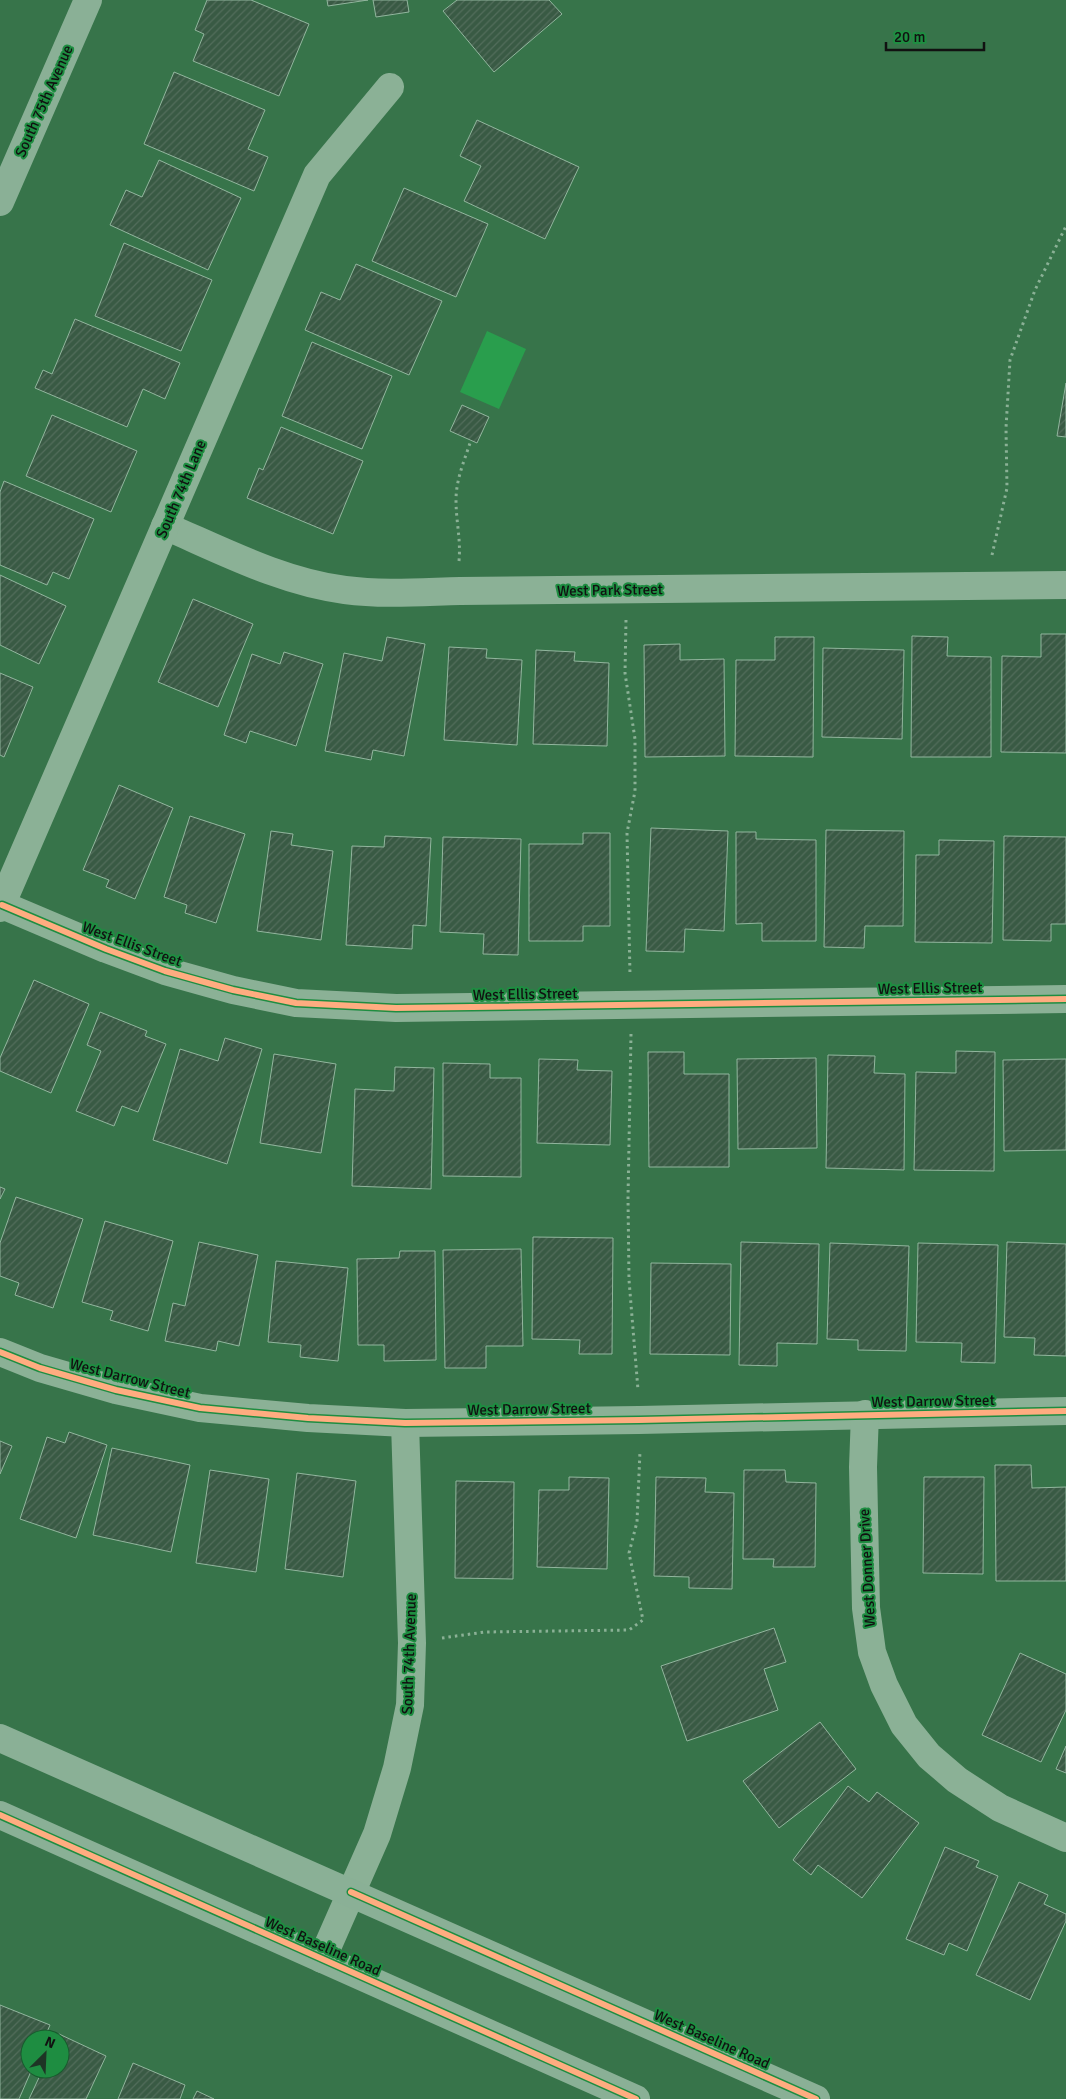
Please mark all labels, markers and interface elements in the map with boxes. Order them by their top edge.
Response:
scale bar [886,20,984,52]
text: 20 m [894,28,925,46]
street label: South 75th Avenue [11,42,77,160]
street label: South 74th Lane [152,437,210,541]
street label: West Park Street [557,580,663,600]
street label: West Ellis Street [80,918,184,970]
street label: West Ellis Street [877,978,983,998]
street label: West Ellis Street [472,984,578,1004]
street label: West Darrow Street [68,1354,192,1402]
street label: West Darrow Street [871,1391,995,1411]
street label: West Darrow Street [467,1399,591,1419]
street label: West Donner Drive [855,1508,879,1628]
street label: South 74th Avenue [398,1593,420,1715]
street label: West Baseline Road [262,1912,384,1980]
street label: West Baseline Road [651,2005,773,2073]
north arrow [20,2029,70,2079]
text: N [42,2033,58,2052]

